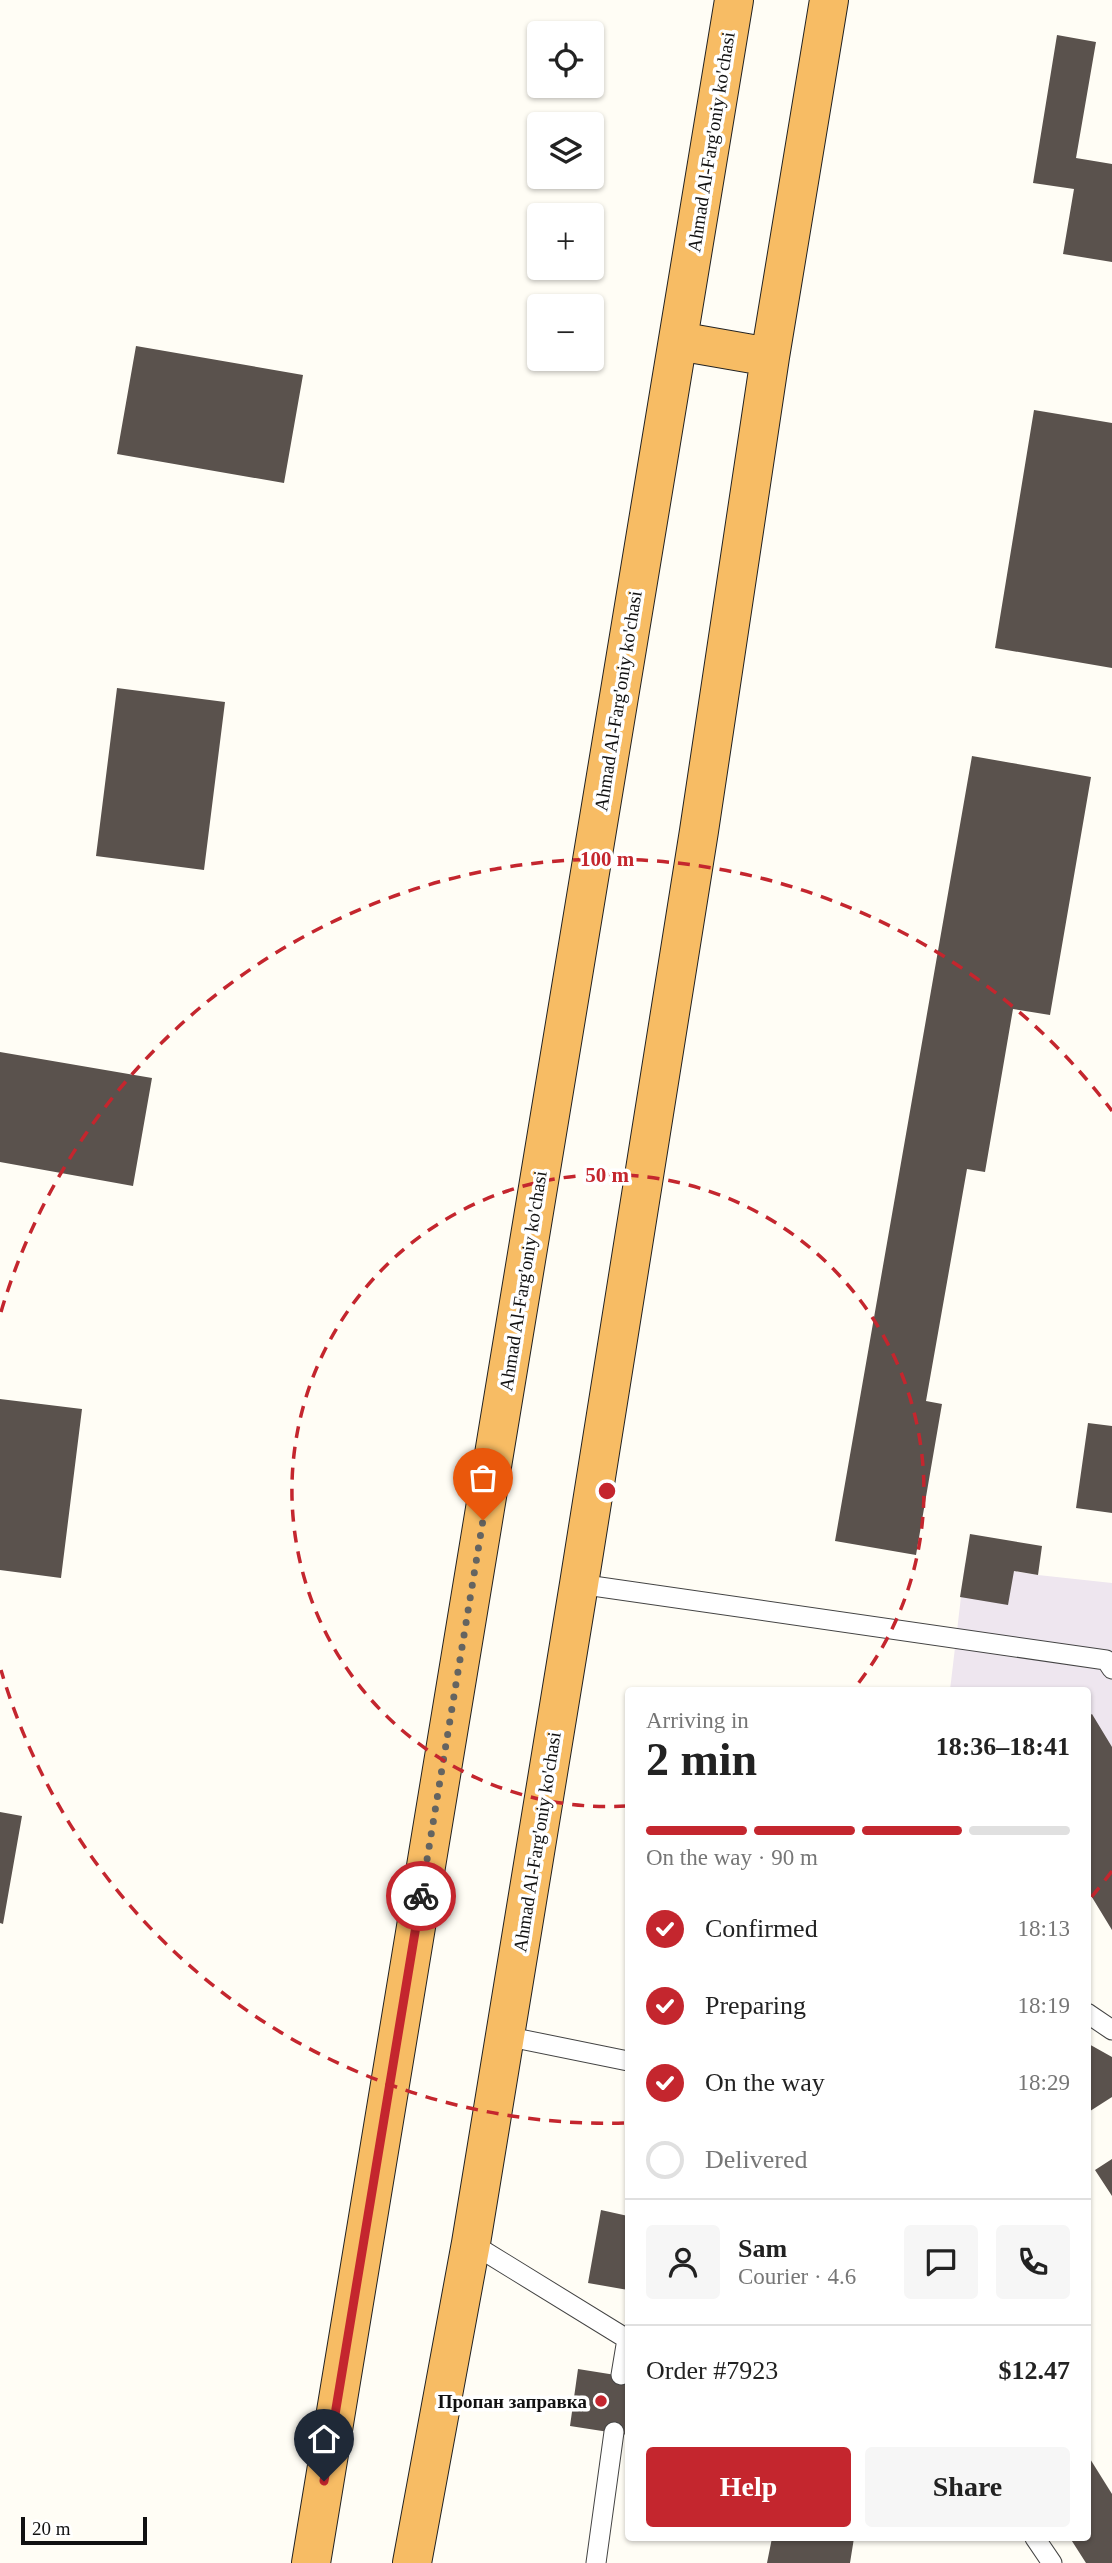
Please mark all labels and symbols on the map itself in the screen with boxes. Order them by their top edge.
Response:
street label: Ahmad Al-Farg'oniy ko'chasi [683,30,739,254]
street label: Ahmad Al-Farg'oniy ko'chasi [590,589,646,813]
text: 100 m [580,847,635,871]
text: 50 m [585,1163,629,1187]
street label: Ahmad Al-Farg'oniy ko'chasi [495,1169,551,1393]
pin [453,1448,513,1520]
centre of rings [595,1479,619,1503]
street label: Ahmad Al-Farg'oniy ko'chasi [509,1730,565,1954]
courier [386,1861,456,1931]
place label: Пропан заправка [438,2391,587,2412]
marker: Пропан заправка [593,2393,609,2409]
pin [294,2409,354,2481]
scale bar [21,2514,147,2546]

